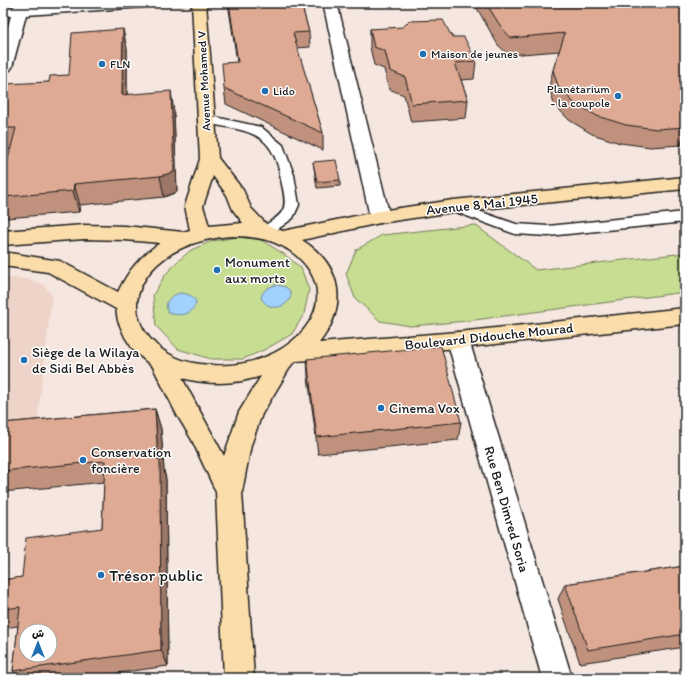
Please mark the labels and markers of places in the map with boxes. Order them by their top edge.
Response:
place label: Maison de jeunes [431,47,518,61]
marker: Maison de jeunes [418,49,428,59]
place label: FLN [110,57,130,71]
marker: FLN [97,59,107,69]
place label: Planétarium - la coupole [547,82,610,110]
place label: Lido [273,84,295,98]
marker: Lido [260,86,270,96]
marker: Planétarium - la coupole [613,91,623,101]
place label: Monument aux morts [225,254,290,287]
marker: Monument aux morts [212,265,222,275]
place label: Siège de la Wilaya de Sidi Bel Abbès [32,344,140,377]
marker: Siège de la Wilaya de Sidi Bel Abbès [19,355,29,365]
place label: Cinema Vox [389,400,460,417]
marker: Cinema Vox [376,403,386,413]
place label: Conservation foncière [91,444,171,477]
marker: Conservation foncière [78,455,88,465]
place label: Trésor public [109,565,203,585]
marker: Trésor public [96,570,106,580]

